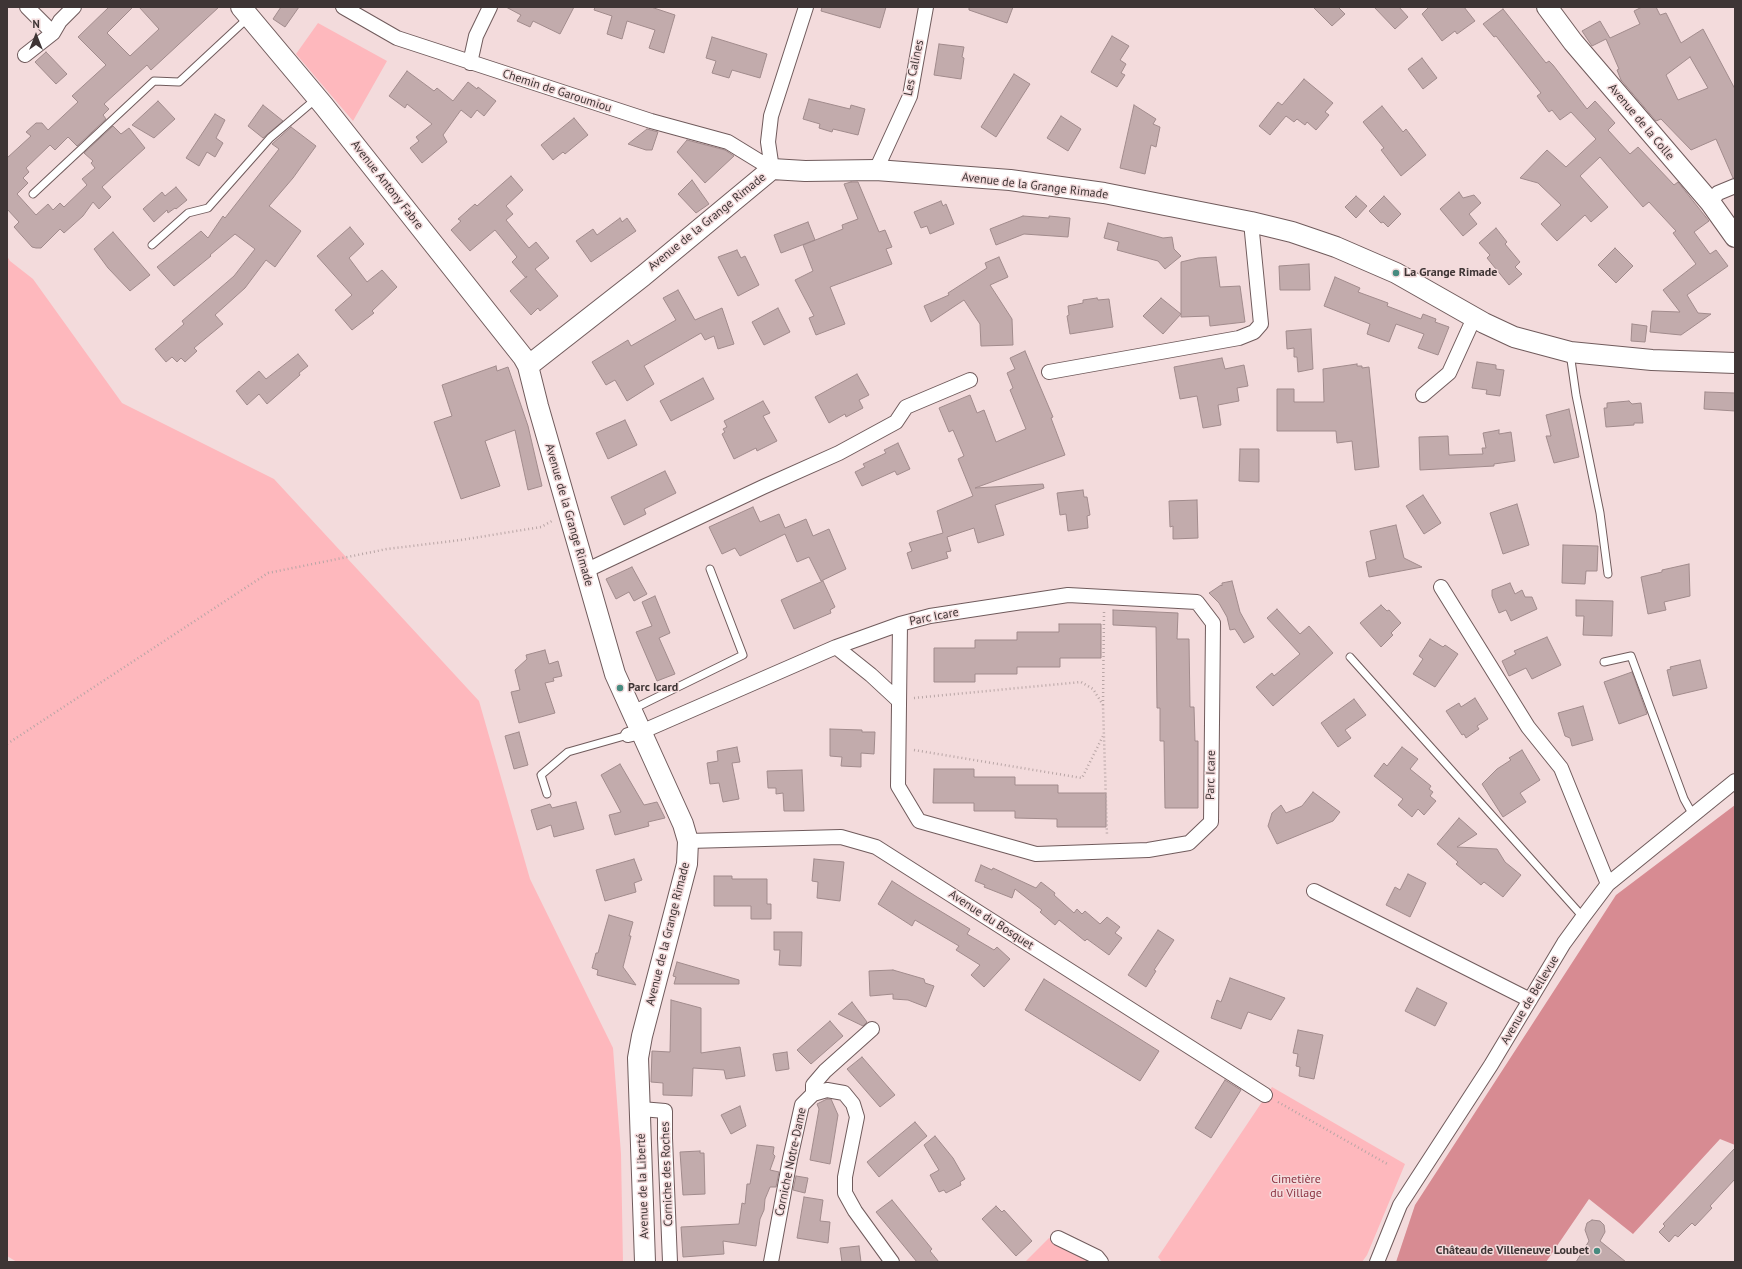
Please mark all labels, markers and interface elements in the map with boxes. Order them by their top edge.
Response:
north arrow [16,16,56,56]
text: N [32,17,40,31]
street label: Les Calines [901,39,927,97]
street label: Chemin de Garoumiou [501,67,613,115]
street label: Avenue de la Colle [1605,81,1677,163]
street label: Avenue Antony Fabre [348,138,426,232]
street label: Avenue de la Grange Rimade [645,170,769,274]
street label: Avenue de la Grange Rimade [961,170,1109,202]
place label: La Grange Rimade [1404,266,1497,280]
marker: La Grange Rimade [1391,268,1401,278]
street label: Avenue de la Grange Rimade [542,442,596,588]
street label: Parc Icare [908,605,960,629]
place label: Parc Icard [628,681,678,695]
marker: Parc Icard [615,683,625,693]
street label: Parc Icare [1203,750,1219,800]
street label: Avenue de la Grange Rimade [643,861,693,1007]
street label: Avenue du Bosquet [946,887,1036,953]
street label: Avenue de Bellevue [1498,953,1562,1047]
street label: Corniche Notre-Dame [772,1106,810,1218]
street label: Corniche des Roches [658,1121,676,1227]
street label: Avenue de la Liberté [634,1133,652,1239]
park label: Cimetière du Village [1270,1173,1322,1201]
place label: Château de Villeneuve Loubet [1436,1244,1589,1258]
marker: Château de Villeneuve Loubet [1592,1246,1602,1256]

